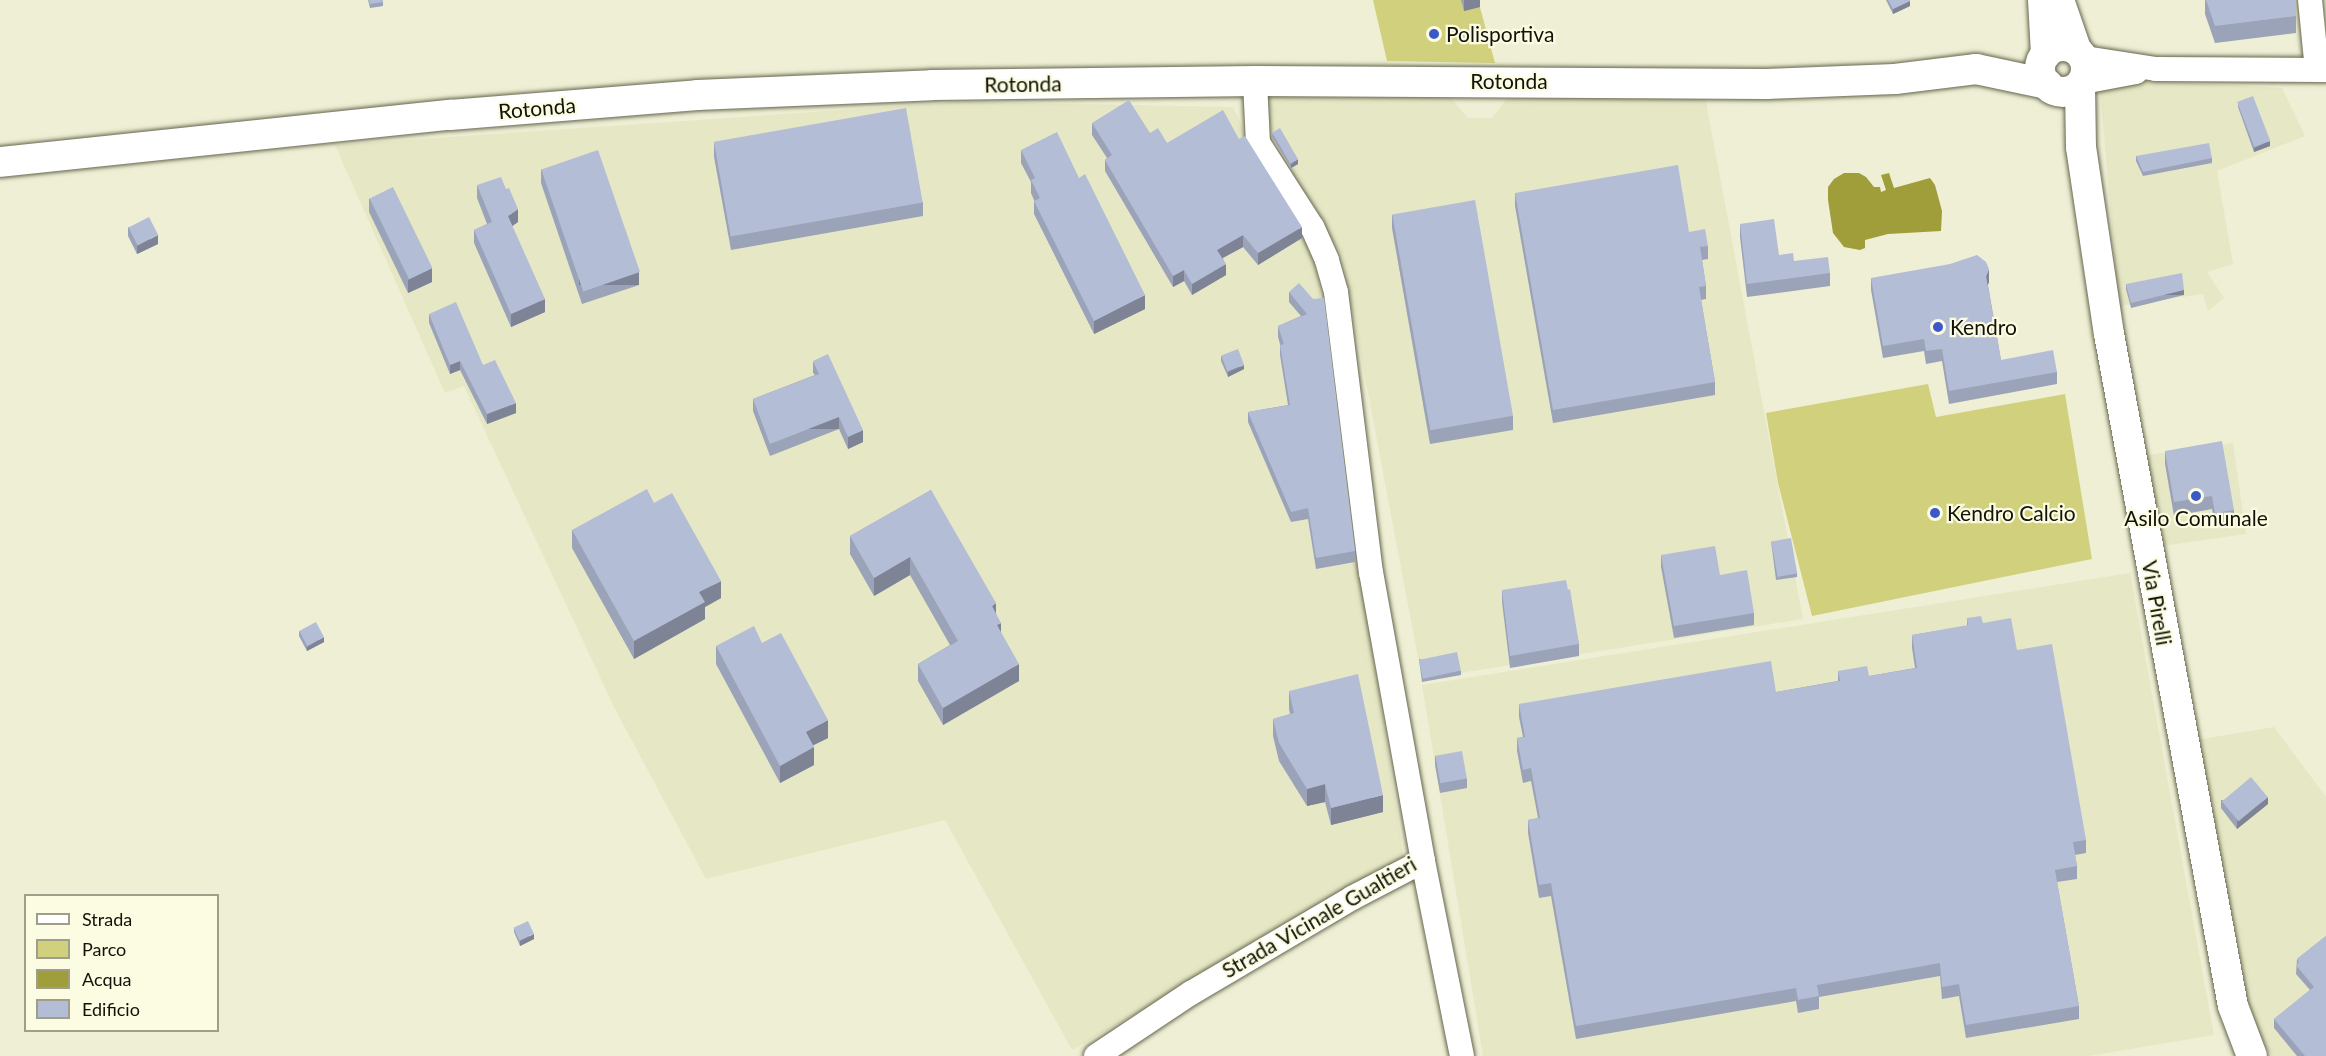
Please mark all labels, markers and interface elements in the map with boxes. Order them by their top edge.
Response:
place label: Polisportiva [1446,21,1554,47]
marker: Polisportiva [1427,27,1441,41]
street label: Rotonda [1470,68,1548,94]
street label: Rotonda [984,71,1062,97]
street label: Rotonda [497,92,577,124]
place label: Kendro [1950,314,2017,340]
marker: Kendro [1931,320,1945,334]
marker: Asilo Comunale [2189,489,2203,503]
place label: Kendro Calcio [1947,500,2076,526]
place label: Asilo Comunale [2124,505,2268,531]
marker: Kendro Calcio [1928,506,1942,520]
street label: Via Pirelli [2137,559,2177,647]
street label: Strada Vicinale Gualtieri [1217,851,1421,983]
legend [24,894,219,1032]
text: Strada [82,908,132,930]
text: Parco [82,938,126,960]
text: Acqua [82,968,131,990]
text: Edificio [82,998,140,1020]

